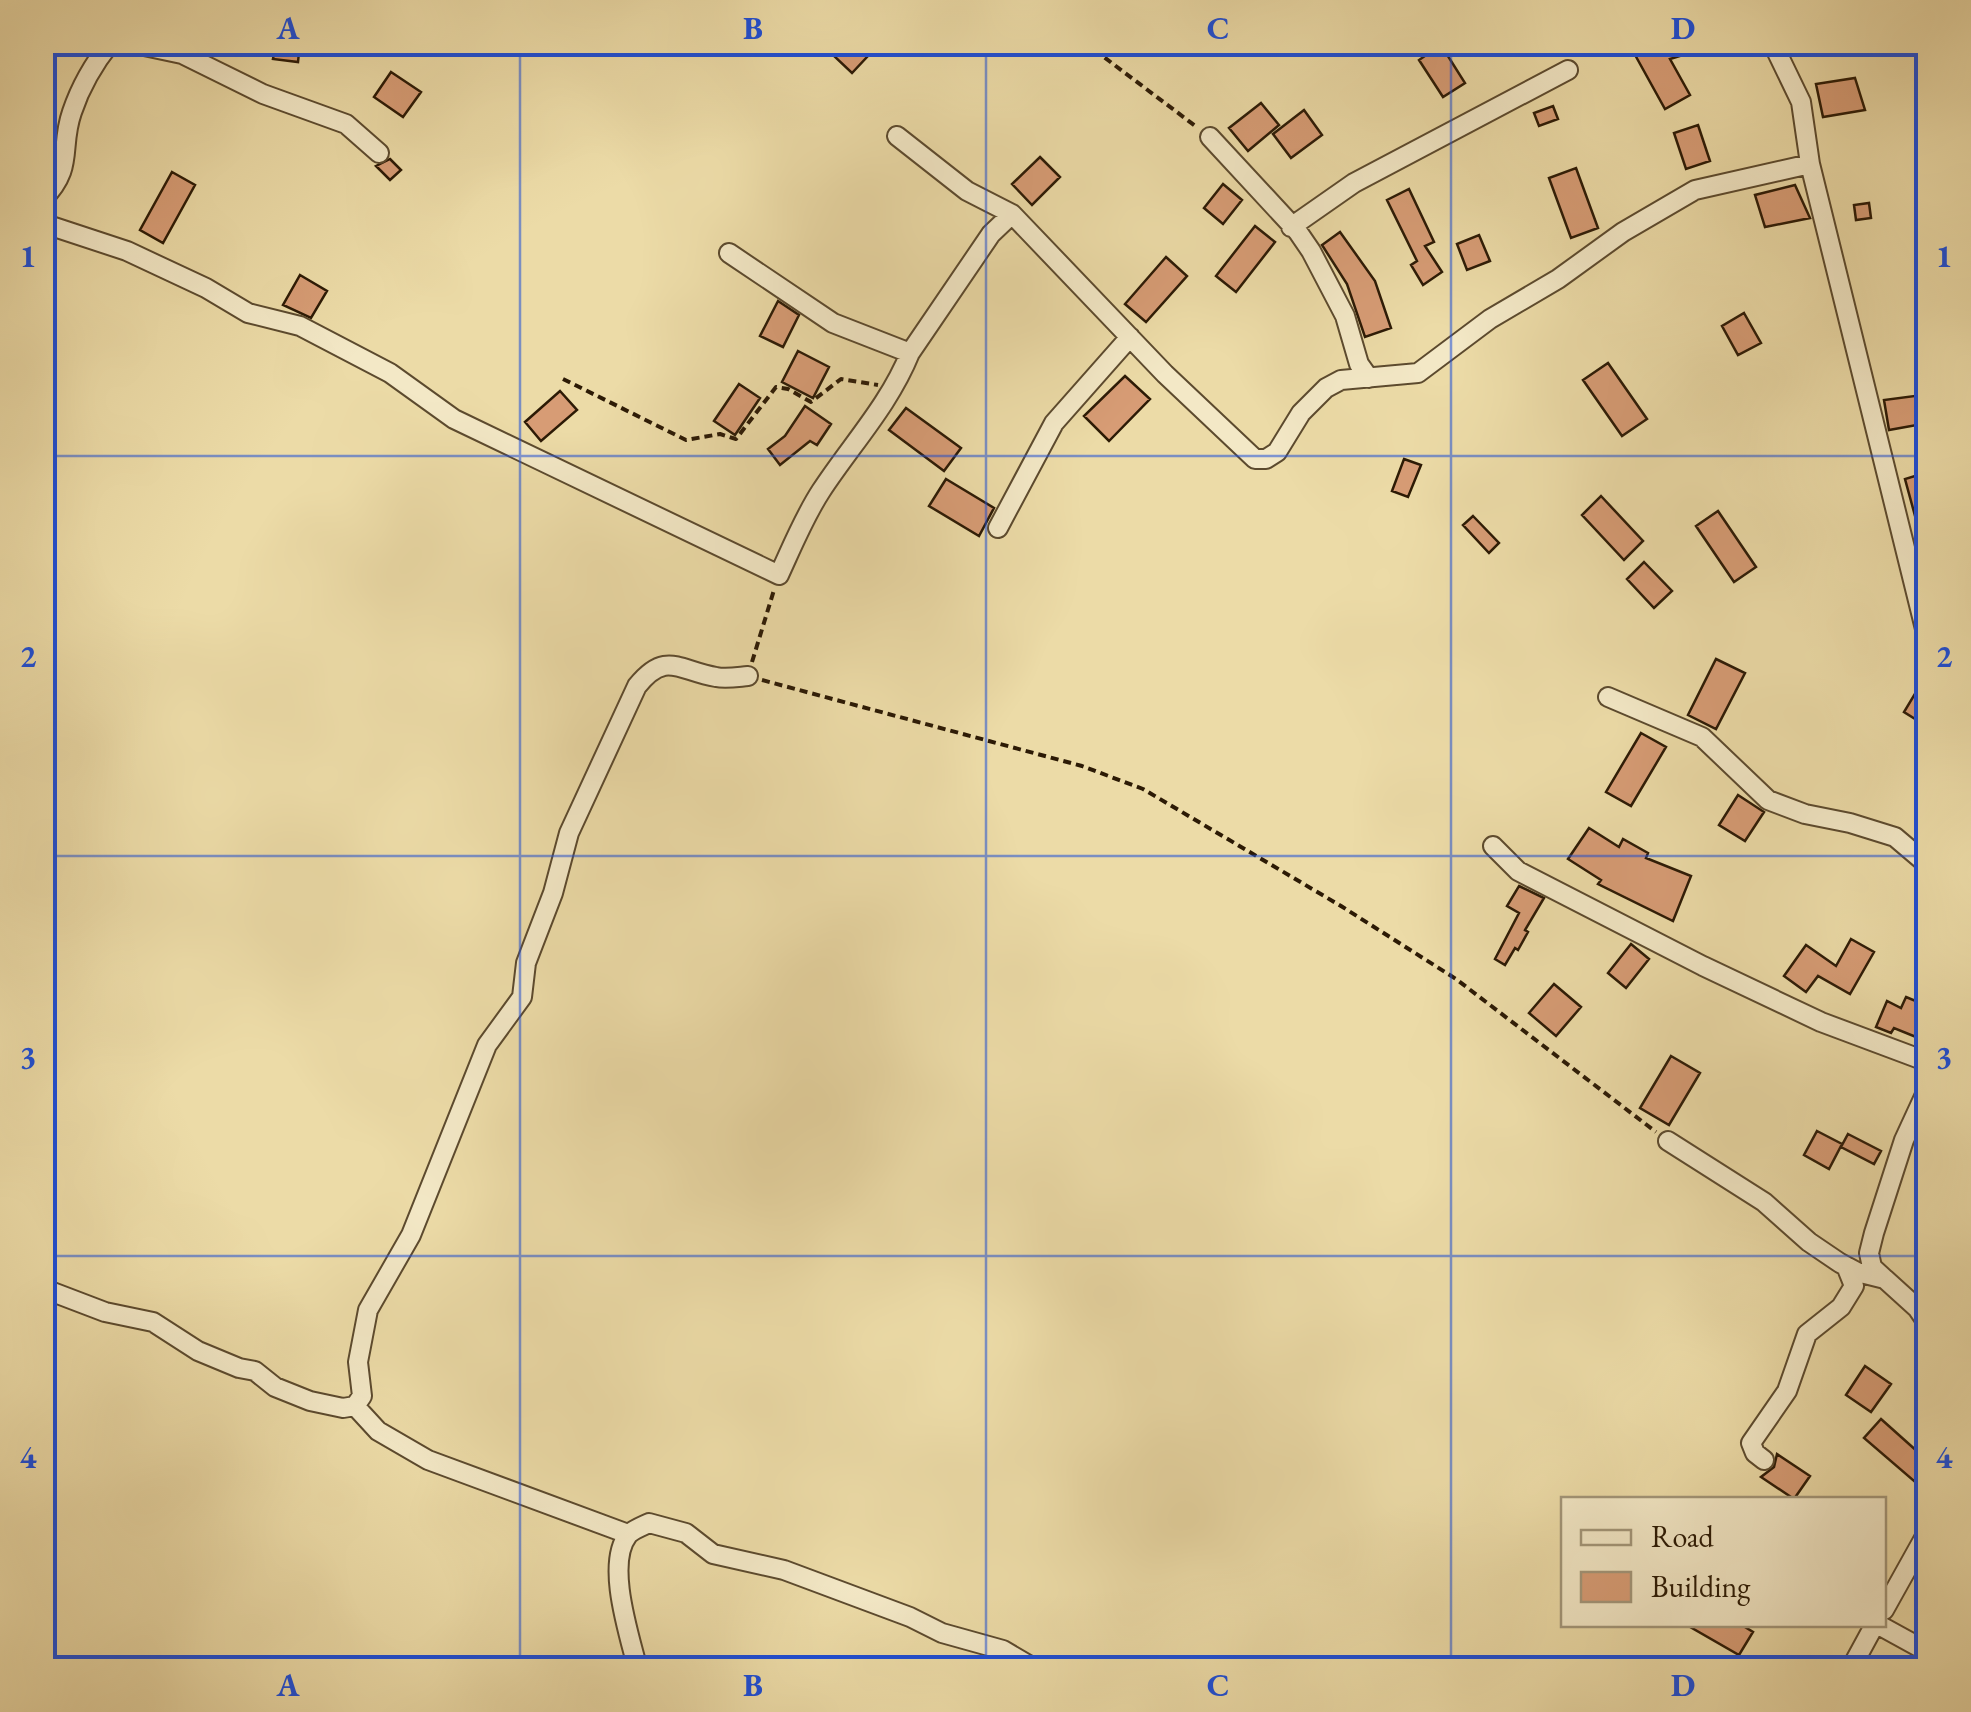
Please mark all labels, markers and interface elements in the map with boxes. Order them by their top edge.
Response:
text: A [275,7,300,49]
text: B [743,7,763,49]
text: C [1207,7,1229,49]
text: D [1671,7,1695,49]
text: 1 [20,235,36,277]
text: 1 [1936,235,1952,277]
text: 2 [20,635,37,677]
text: 2 [1936,635,1953,677]
text: 3 [20,1036,36,1078]
text: 3 [1936,1036,1952,1078]
text: 4 [20,1436,38,1478]
text: 4 [1936,1436,1954,1478]
legend [1561,1497,1886,1627]
text: Road [1651,1517,1715,1556]
text: Building [1651,1567,1751,1606]
text: A [275,1664,300,1706]
text: B [743,1664,763,1706]
text: C [1207,1664,1229,1706]
text: D [1671,1664,1695,1706]

